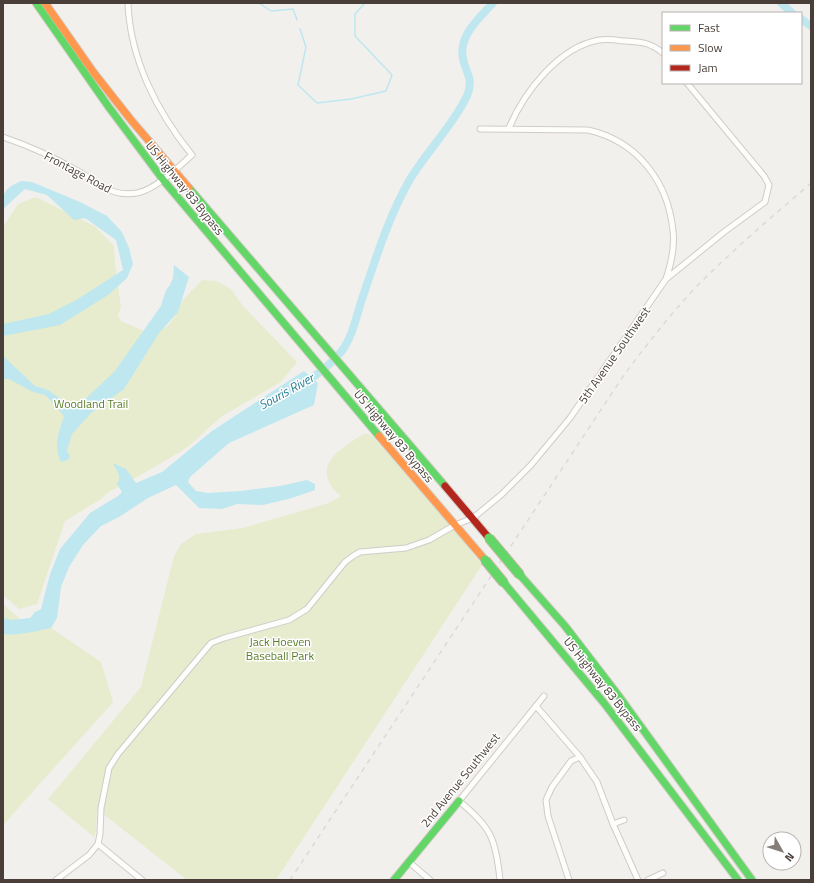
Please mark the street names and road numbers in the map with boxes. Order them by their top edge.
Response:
street label: US Highway 83 Bypass [141,137,229,240]
street label: Frontage Road [41,146,115,198]
street label: 5th Avenue Southwest [573,302,655,408]
street label: US Highway 83 Bypass [349,385,439,487]
street label: US Highway 83 Bypass [559,633,647,736]
street label: 2nd Avenue Southwest [416,728,505,831]

